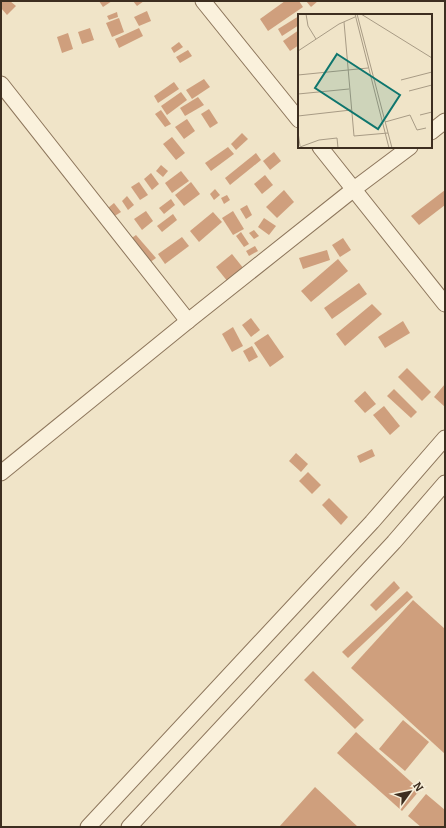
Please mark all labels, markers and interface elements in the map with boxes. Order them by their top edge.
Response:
inset map [298,14,432,148]
north arrow [390,772,430,812]
text: N [410,780,426,794]

